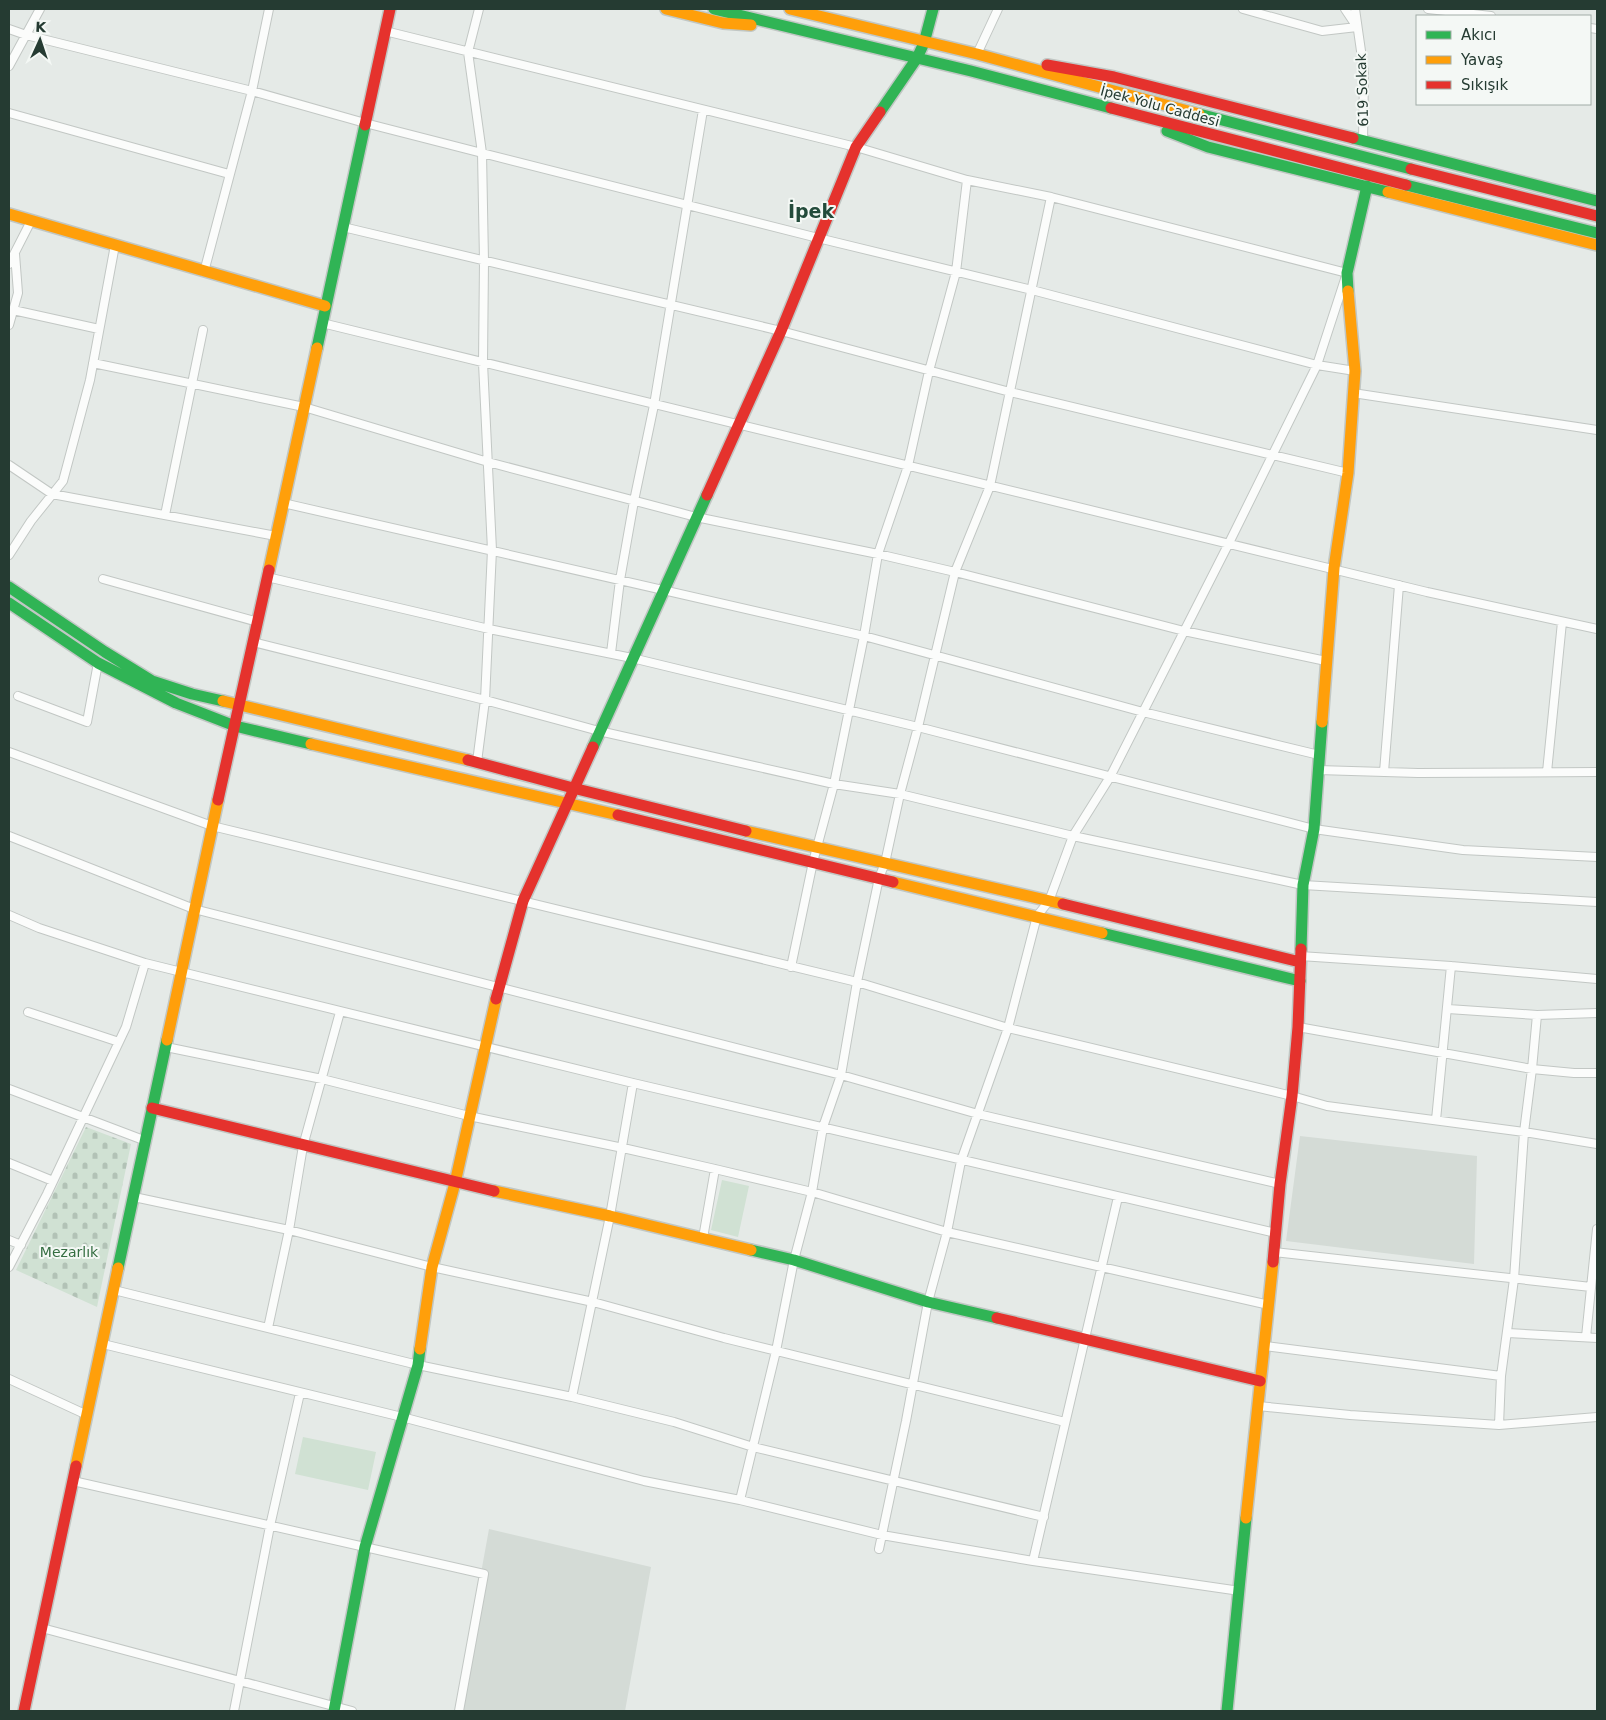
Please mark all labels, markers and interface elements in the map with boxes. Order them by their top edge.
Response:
north arrow [15,15,65,65]
legend [1416,15,1591,105]
text: K [35,19,48,35]
text: Akıcı [1461,26,1497,44]
text: Yavaş [1460,51,1503,69]
street label: 619 Sokak [1353,52,1371,127]
text: Sıkışık [1461,76,1509,94]
street label: İpek Yolu Caddesi [1099,81,1222,130]
district label: İpek [788,199,834,222]
park label: Mezarlık [40,1244,99,1260]

